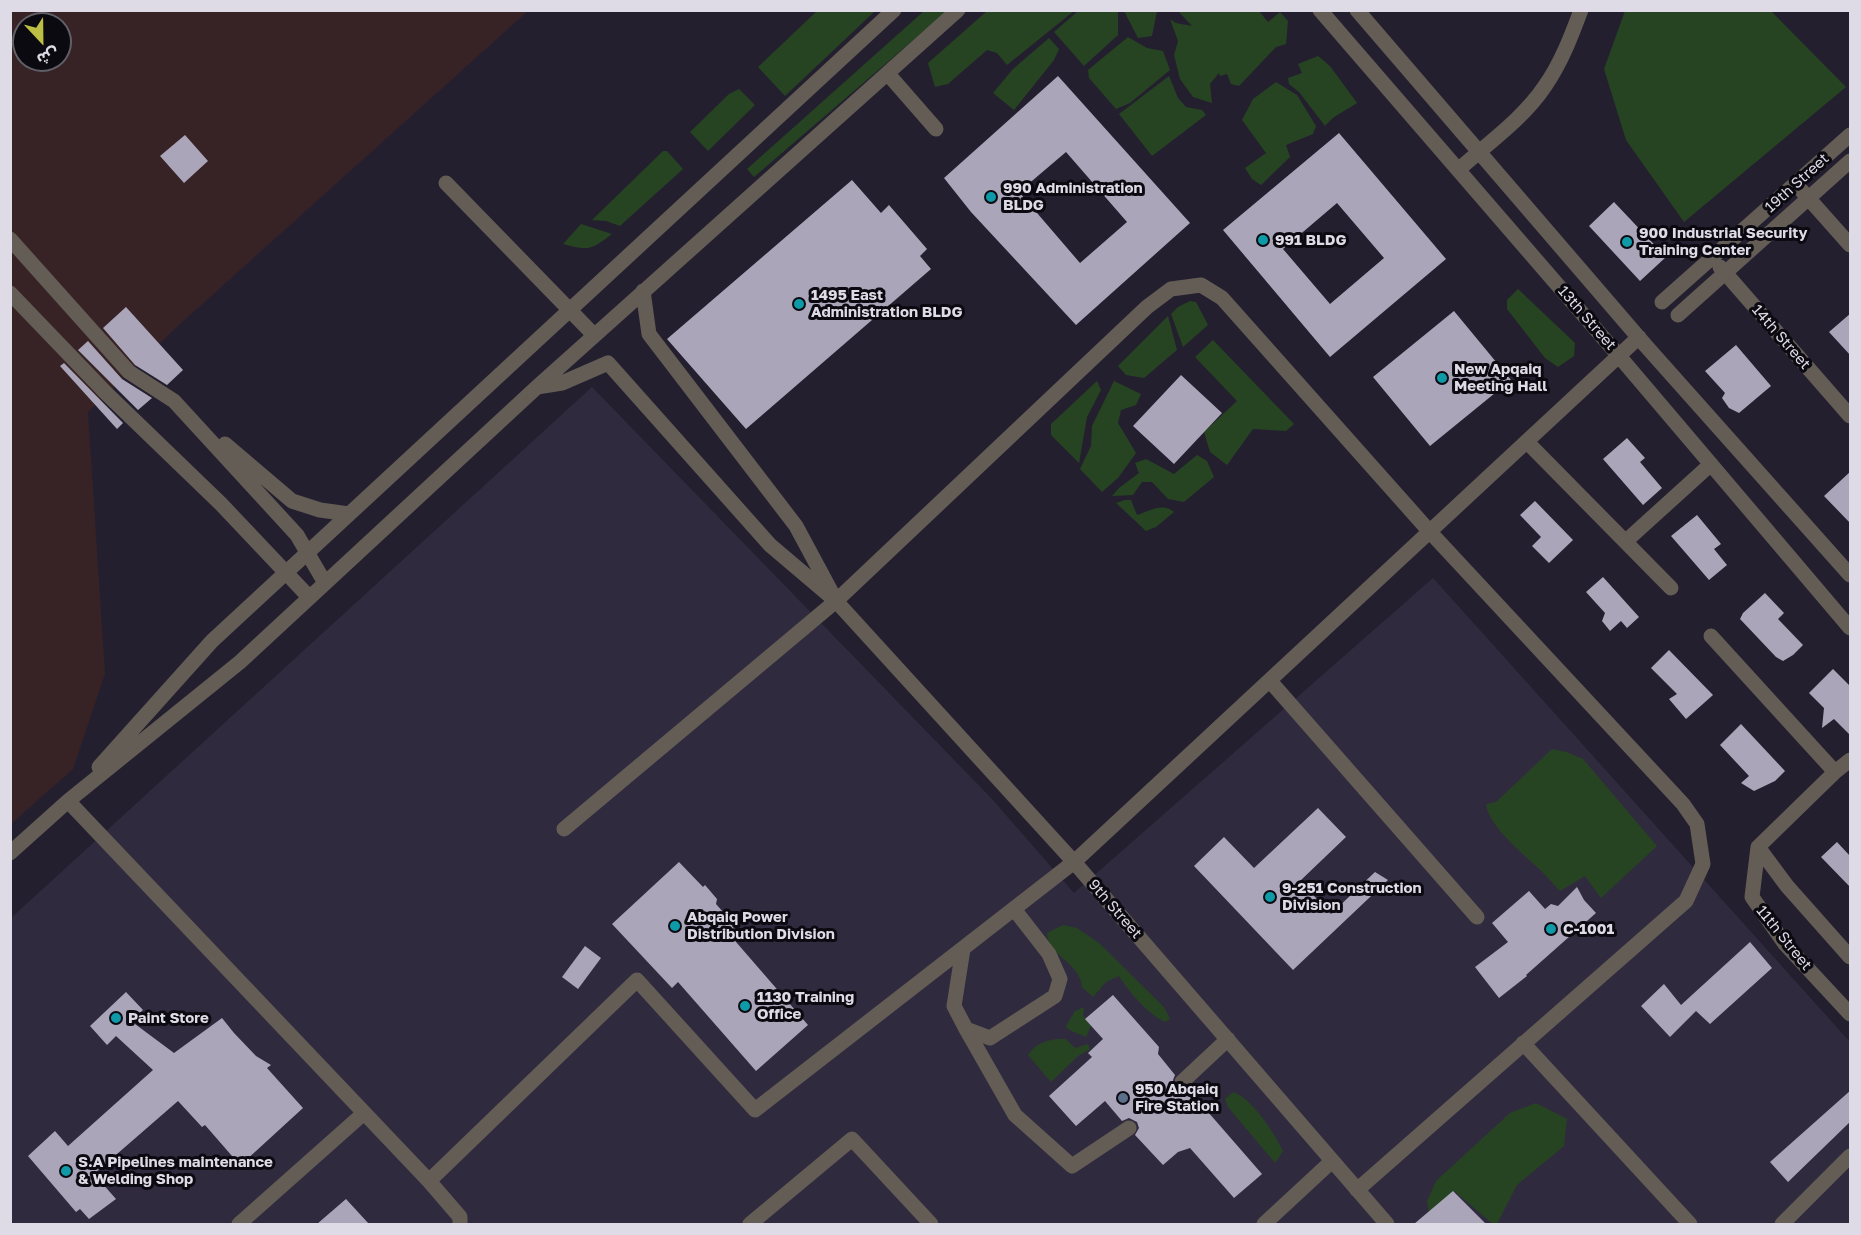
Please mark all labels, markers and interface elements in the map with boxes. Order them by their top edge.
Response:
north arrow [12,12,72,72]
text: ش [34,43,62,70]
street label: 19th Street [1761,150,1833,216]
place label: 990 Administration BLDG [1003,179,1143,214]
marker: 990 Administration BLDG [984,190,998,204]
place label: 900 Industrial Security Training Center [1639,224,1807,259]
place label: 991 BLDG [1275,231,1346,249]
marker: 991 BLDG [1256,233,1270,247]
marker: 900 Industrial Security Training Center [1620,235,1634,249]
street label: 13th Street [1554,282,1620,354]
place label: 1495 East Administration BLDG [811,286,963,321]
marker: 1495 East Administration BLDG [792,297,806,311]
street label: 14th Street [1748,301,1814,373]
place label: New Apqaiq Meeting Hall [1454,360,1547,395]
marker: New Apqaiq Meeting Hall [1435,371,1449,385]
street label: 9th Street [1084,876,1146,942]
place label: 9-251 Construction Division [1282,879,1422,914]
marker: 9-251 Construction Division [1263,890,1277,904]
street label: 11th Street [1752,902,1816,974]
place label: Abqaiq Power Distribution Division [687,908,835,943]
marker: Abqaiq Power Distribution Division [668,919,682,933]
place label: C-1001 [1563,920,1614,938]
marker: C-1001 [1544,922,1558,936]
place label: 1130 Training Office [757,988,854,1023]
marker: 1130 Training Office [738,999,752,1013]
place label: Paint Store [128,1009,209,1027]
marker: Paint Store [109,1011,123,1025]
place label: 950 Abqaiq Fire Station [1135,1080,1219,1115]
marker: 950 Abqaiq Fire Station [1116,1091,1130,1105]
place label: S.A Pipelines maintenance & Welding Shop [78,1153,273,1188]
marker: S.A Pipelines maintenance & Welding Shop [59,1164,73,1178]

